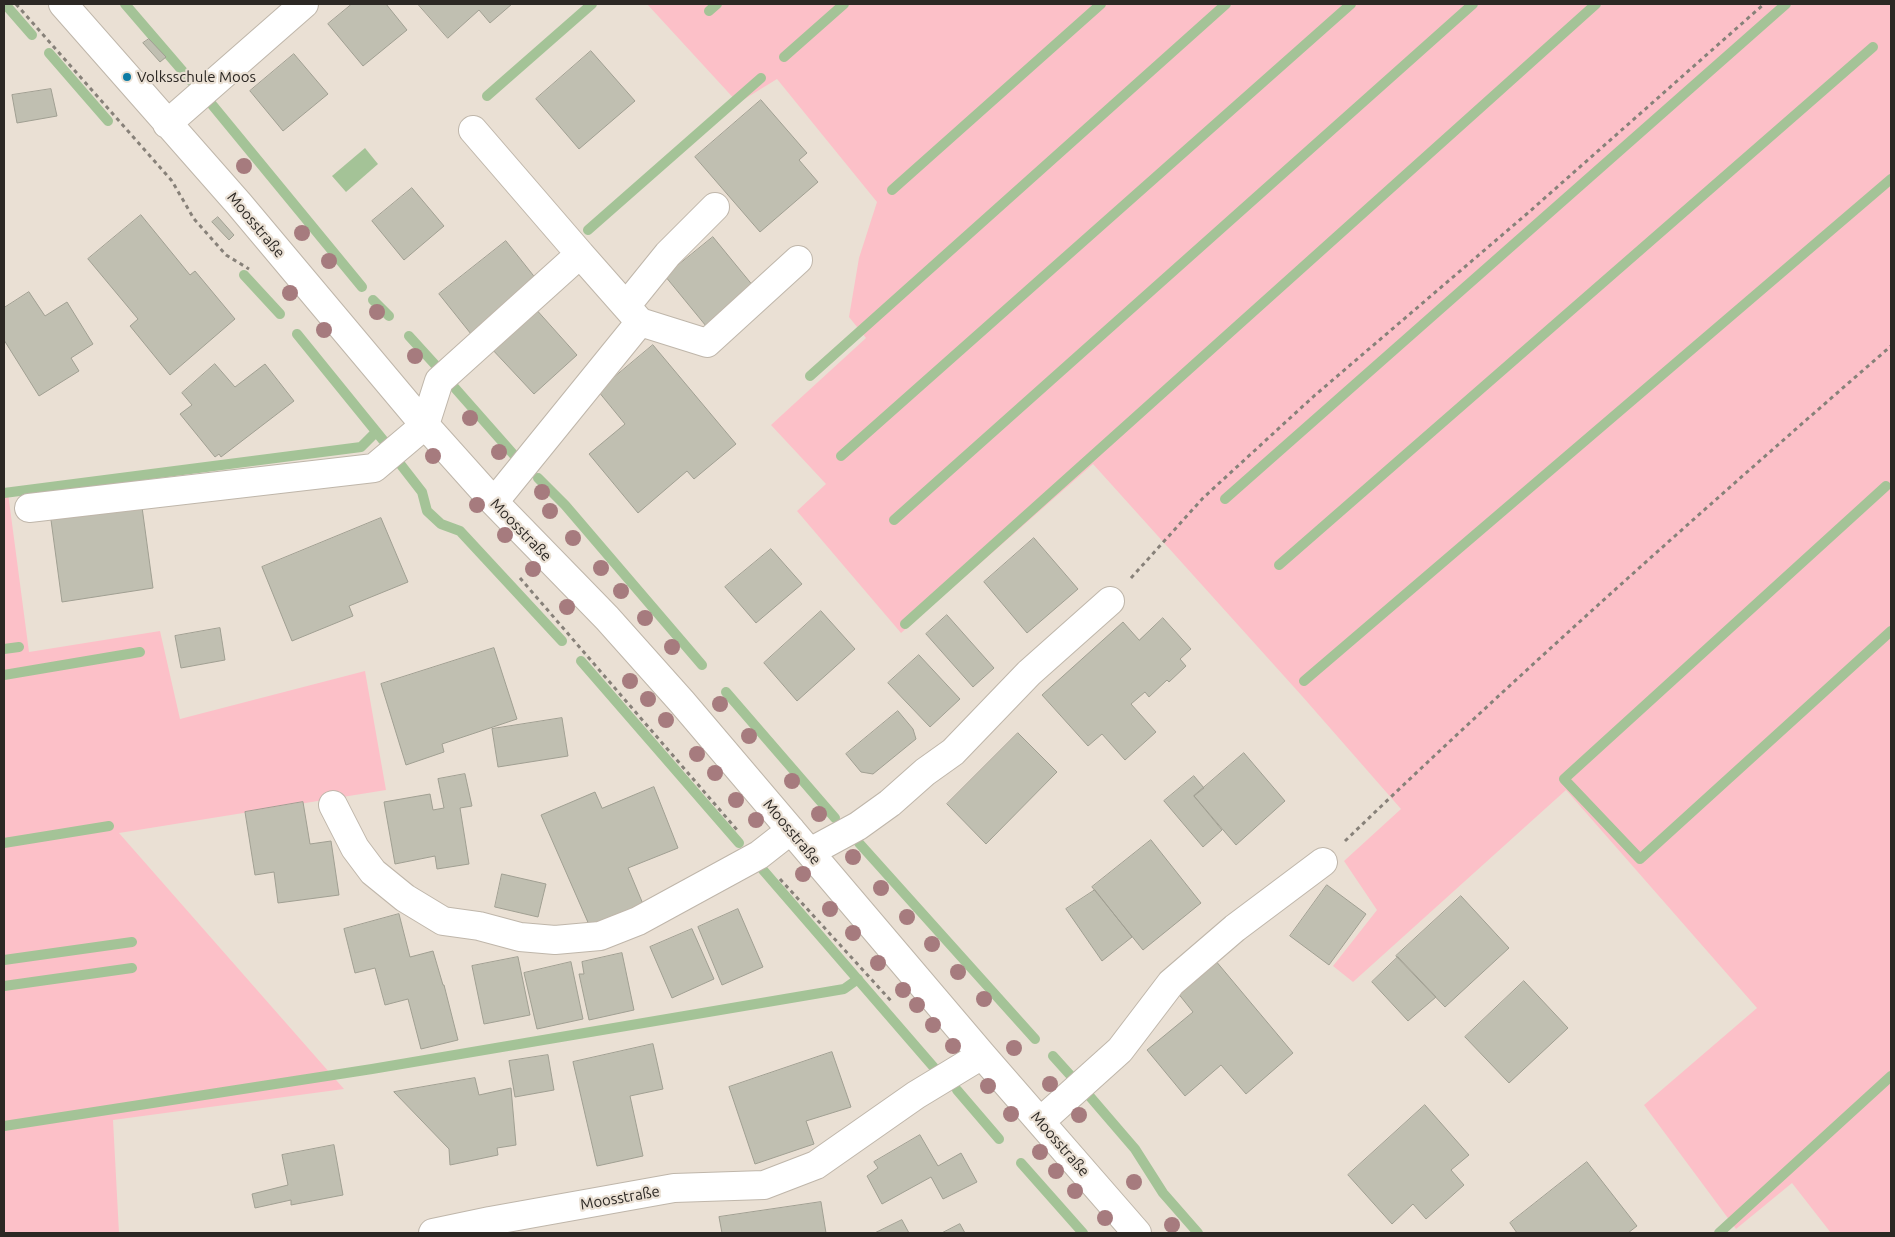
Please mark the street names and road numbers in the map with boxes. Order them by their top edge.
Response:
street label: Moosstraße [223,188,289,262]
street label: Moosstraße [487,495,555,565]
street label: Moosstraße [759,795,825,869]
street label: Moosstraße [1027,1108,1093,1180]
street label: Moosstraße [579,1182,661,1214]

